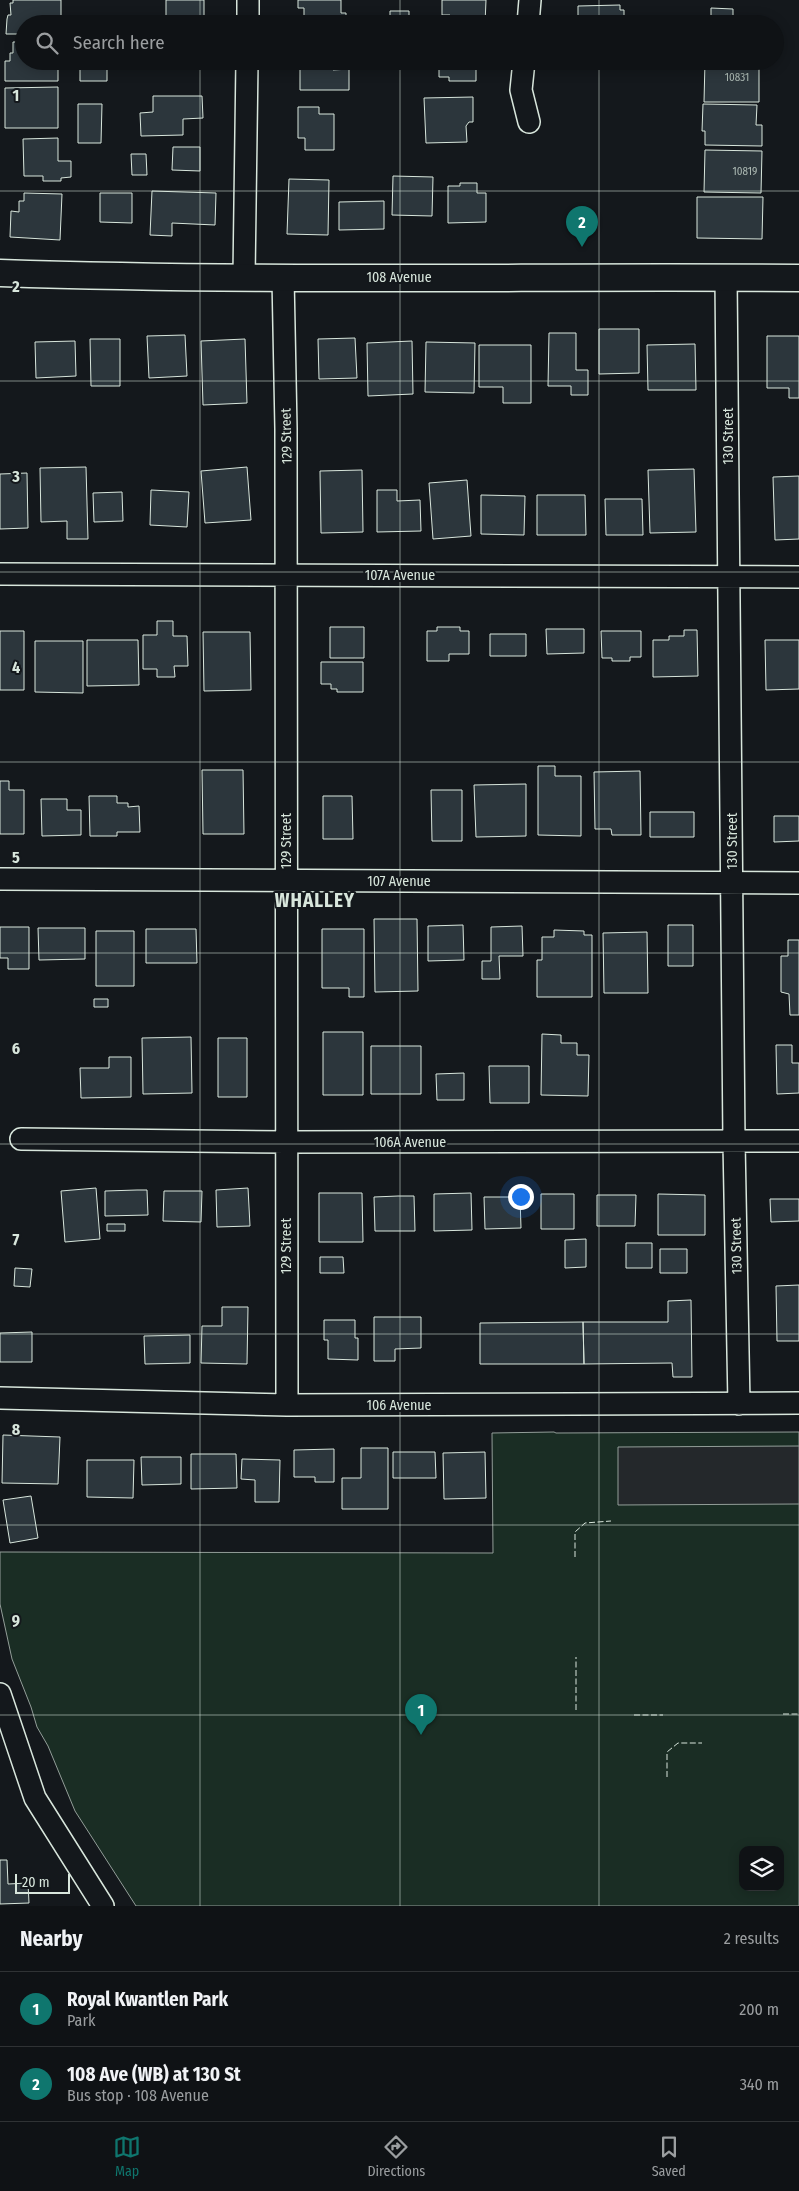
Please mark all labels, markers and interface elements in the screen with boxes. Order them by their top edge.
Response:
search box [15,15,784,70]
icon: search [33,29,61,57]
text: Search here [73,31,165,54]
house number: 10831 [725,71,749,84]
text: 1 [13,86,19,105]
house number: 10819 [733,165,757,178]
pin: 2 [566,206,598,247]
street label: 108 Avenue [366,269,432,286]
text: 2 [11,277,20,296]
street label: 129 Street [278,407,295,464]
street label: 130 Street [720,407,737,464]
text: 3 [11,467,20,486]
street label: 107A Avenue [365,567,435,584]
text: 4 [12,658,20,677]
street label: 130 Street [724,812,741,869]
street label: 129 Street [278,813,295,869]
text: 5 [12,848,20,867]
street label: 107 Avenue [367,873,431,890]
district label: WHALLEY [275,889,355,912]
text: 6 [12,1039,20,1058]
street label: 106A Avenue [374,1134,446,1151]
your location [508,1184,534,1210]
street label: 130 Street [727,1217,745,1275]
street label: 129 Street [278,1218,295,1274]
text: 7 [13,1230,20,1249]
street label: 106 Avenue [366,1397,432,1414]
text: 8 [12,1420,21,1439]
text: 9 [12,1611,20,1630]
pin: 1 [405,1694,437,1735]
map controls [739,1846,784,1891]
button: layers [739,1846,784,1891]
scale bar [15,1871,70,1894]
text: 20 m [22,1874,50,1891]
text: Nearby [20,1926,82,1952]
text: 2 results [724,1929,779,1948]
text: Royal Kwantlen Park [67,1988,228,2011]
text: 1 [33,2000,39,2019]
text: 200 m [739,2000,779,2019]
text: Park [67,2011,95,2030]
text: 108 Ave (WB) at 130 St [67,2063,241,2086]
text: 2 [32,2075,40,2094]
text: 340 m [740,2075,779,2094]
text: Bus stop · 108 Avenue [67,2086,209,2105]
tab: Map [113,2133,141,2180]
tab: Directions [367,2133,425,2180]
tab: Saved [652,2133,686,2180]

